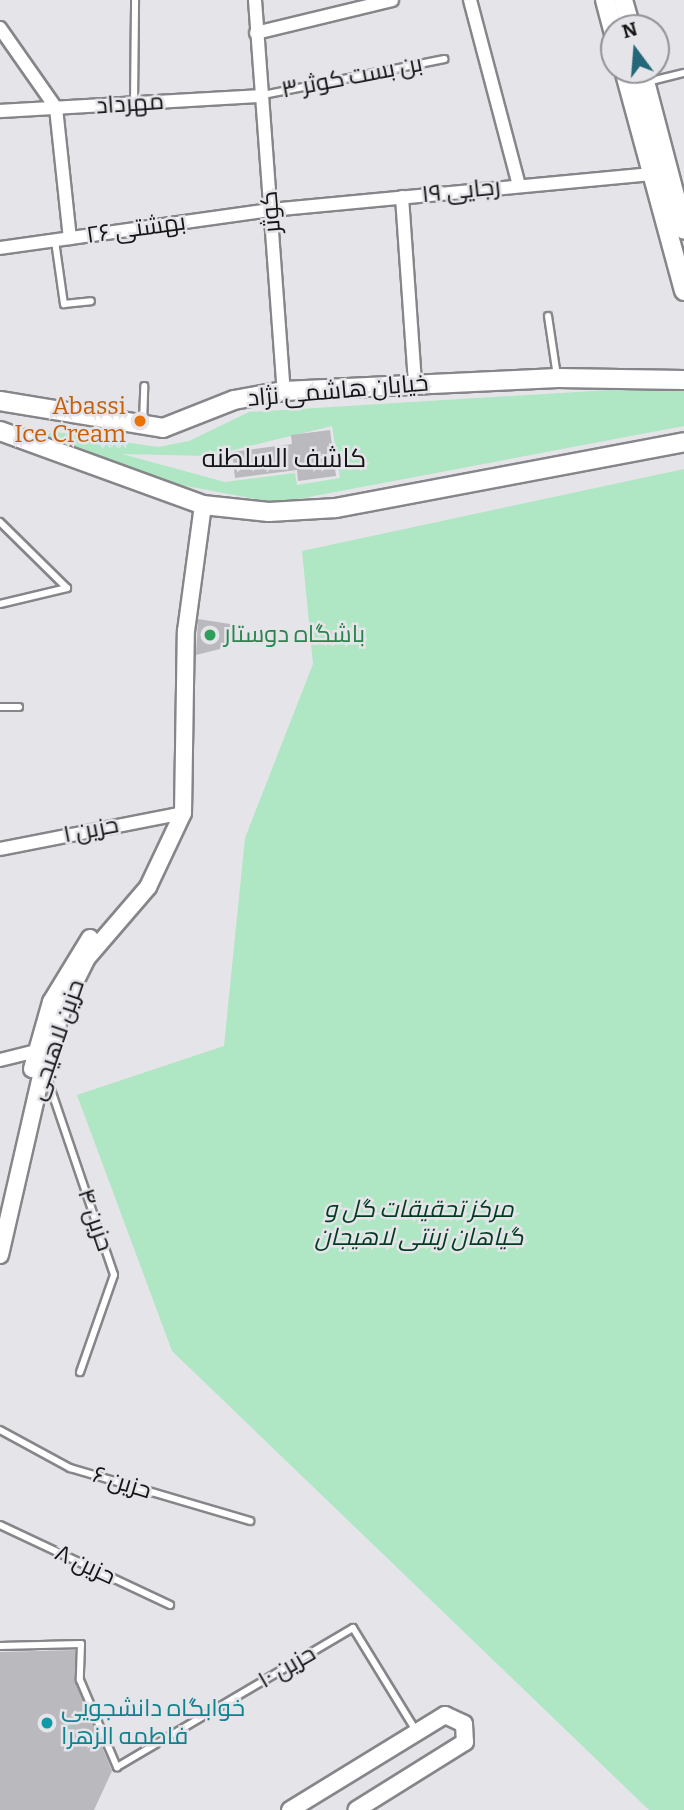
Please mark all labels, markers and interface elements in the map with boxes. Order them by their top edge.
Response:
north arrow [600,14,670,84]
text: N [619,17,640,43]
street label: بن بست کوثر ۳ [279,49,425,105]
street label: مهرداد [95,87,165,121]
street label: رجایی ۱۹ [420,173,502,209]
street label: کوثر [255,190,287,234]
street label: بهشتی ۲۶ [84,208,188,250]
street label: خیابان هاشمی نژاد [246,369,430,413]
place label: Abassi Ice Cream [14,393,126,449]
marker: Abassi Ice Cream [132,413,148,429]
district label: کاشف السلطنه [202,443,366,475]
place label: باشگاه دوستار [224,621,365,649]
marker: باشگاه دوستار [202,627,218,643]
street label: حزین ۱ [61,811,121,849]
street label: حزین لاهیجی [23,976,91,1104]
street label: حزین ۴ [71,1185,119,1255]
park label: مرکز تحقیقات گل و گیاهان زینتی لاهیجان [315,1196,523,1252]
street label: حزین ۶ [89,1460,155,1506]
street label: حزین ۸ [50,1539,120,1591]
street label: حزین ۱۰ [253,1639,321,1695]
place label: خوابگاه دانشجویی فاطمه الزهرا [61,1695,245,1751]
marker: خوابگاه دانشجویی فاطمه الزهرا [39,1715,55,1731]

